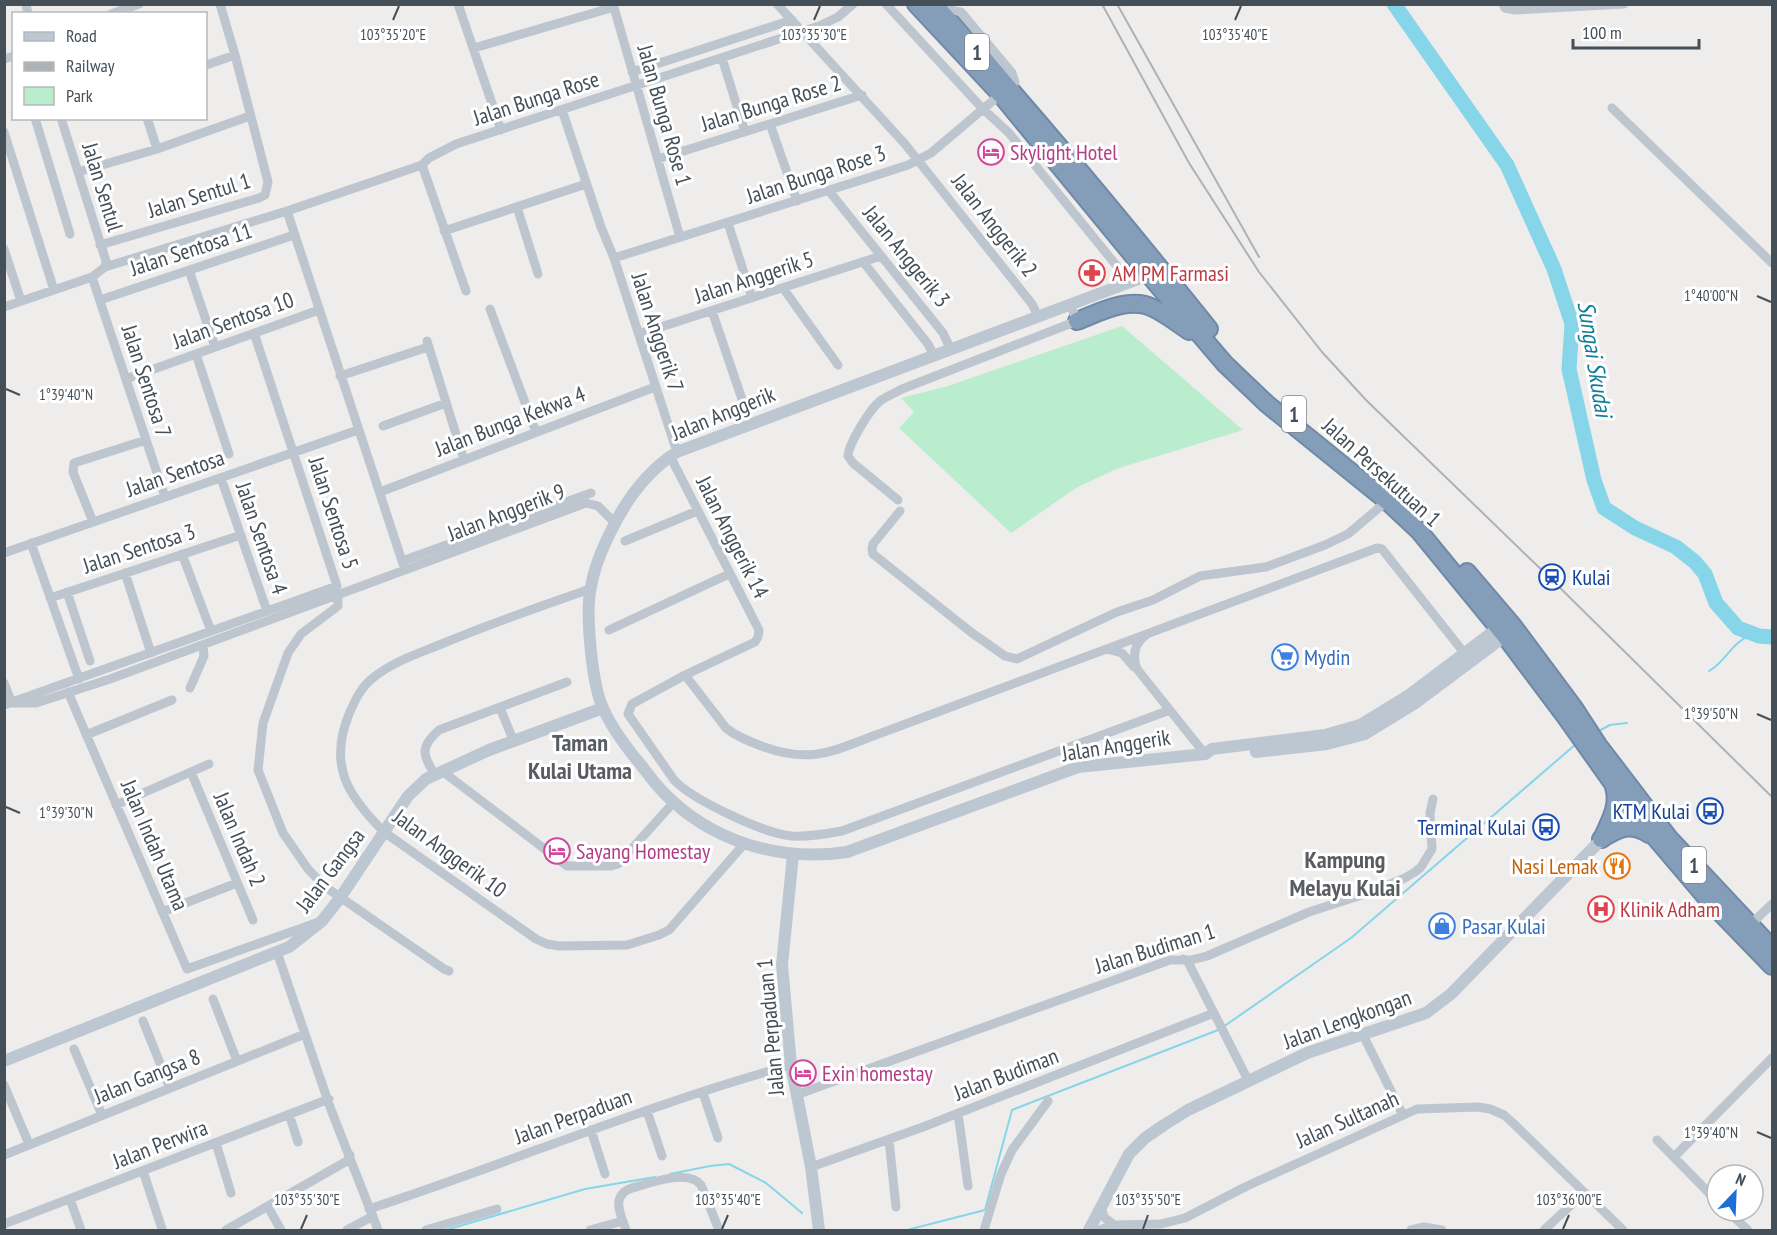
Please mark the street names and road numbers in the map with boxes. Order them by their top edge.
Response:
road number: 1 [965,34,989,70]
street label: Jalan Bunga Rose 1 [631,40,698,189]
street label: Jalan Bunga Rose [469,65,602,132]
street label: Jalan Bunga Rose 2 [697,68,845,138]
street label: Jalan Sentul [76,138,130,236]
street label: Jalan Bunga Rose 3 [742,138,889,210]
street label: Jalan Sentul 1 [143,166,254,224]
street label: Jalan Anggerik 2 [945,167,1044,282]
street label: Jalan Anggerik 3 [857,199,957,313]
street label: Jalan Sentosa 11 [126,216,256,282]
street label: Jalan Anggerik 5 [690,245,817,310]
street label: Jalan Anggerik 7 [625,268,690,395]
street label: Jalan Sentosa 10 [168,285,297,355]
street label: Jalan Sentosa 7 [115,320,178,441]
street label: Jalan Bunga Kekwa 4 [430,379,589,463]
street label: Jalan Anggerik [666,379,779,447]
road number: 1 [1282,396,1306,432]
street label: Jalan Persekutuan 1 [1316,411,1447,533]
street label: Jalan Sentosa [121,443,228,503]
street label: Jalan Sentosa 5 [302,452,365,573]
street label: Jalan Anggerik 14 [690,470,776,603]
street label: Jalan Sentosa 4 [229,477,294,598]
street label: Jalan Anggerik 9 [442,477,569,548]
street label: Jalan Sentosa 3 [78,517,199,580]
street label: Jalan Anggerik [1059,723,1173,768]
street label: Jalan Indah Utama [115,775,195,915]
street label: Jalan Indah 2 [207,787,272,890]
street label: Jalan Anggerik 10 [387,802,512,904]
street label: Jalan Gangsa [289,823,370,918]
road number: 1 [1682,847,1706,883]
street label: Jalan Budiman 1 [1091,916,1218,980]
street label: Jalan Perpaduan 1 [750,957,790,1098]
street label: Jalan Lengkongan [1278,983,1415,1055]
street label: Jalan Budiman [949,1041,1062,1107]
street label: Jalan Gangsa 8 [89,1042,204,1110]
street label: Jalan Perpaduan [510,1082,635,1150]
street label: Jalan Sultanah [1290,1084,1403,1154]
street label: Jalan Perwira [108,1113,211,1175]

